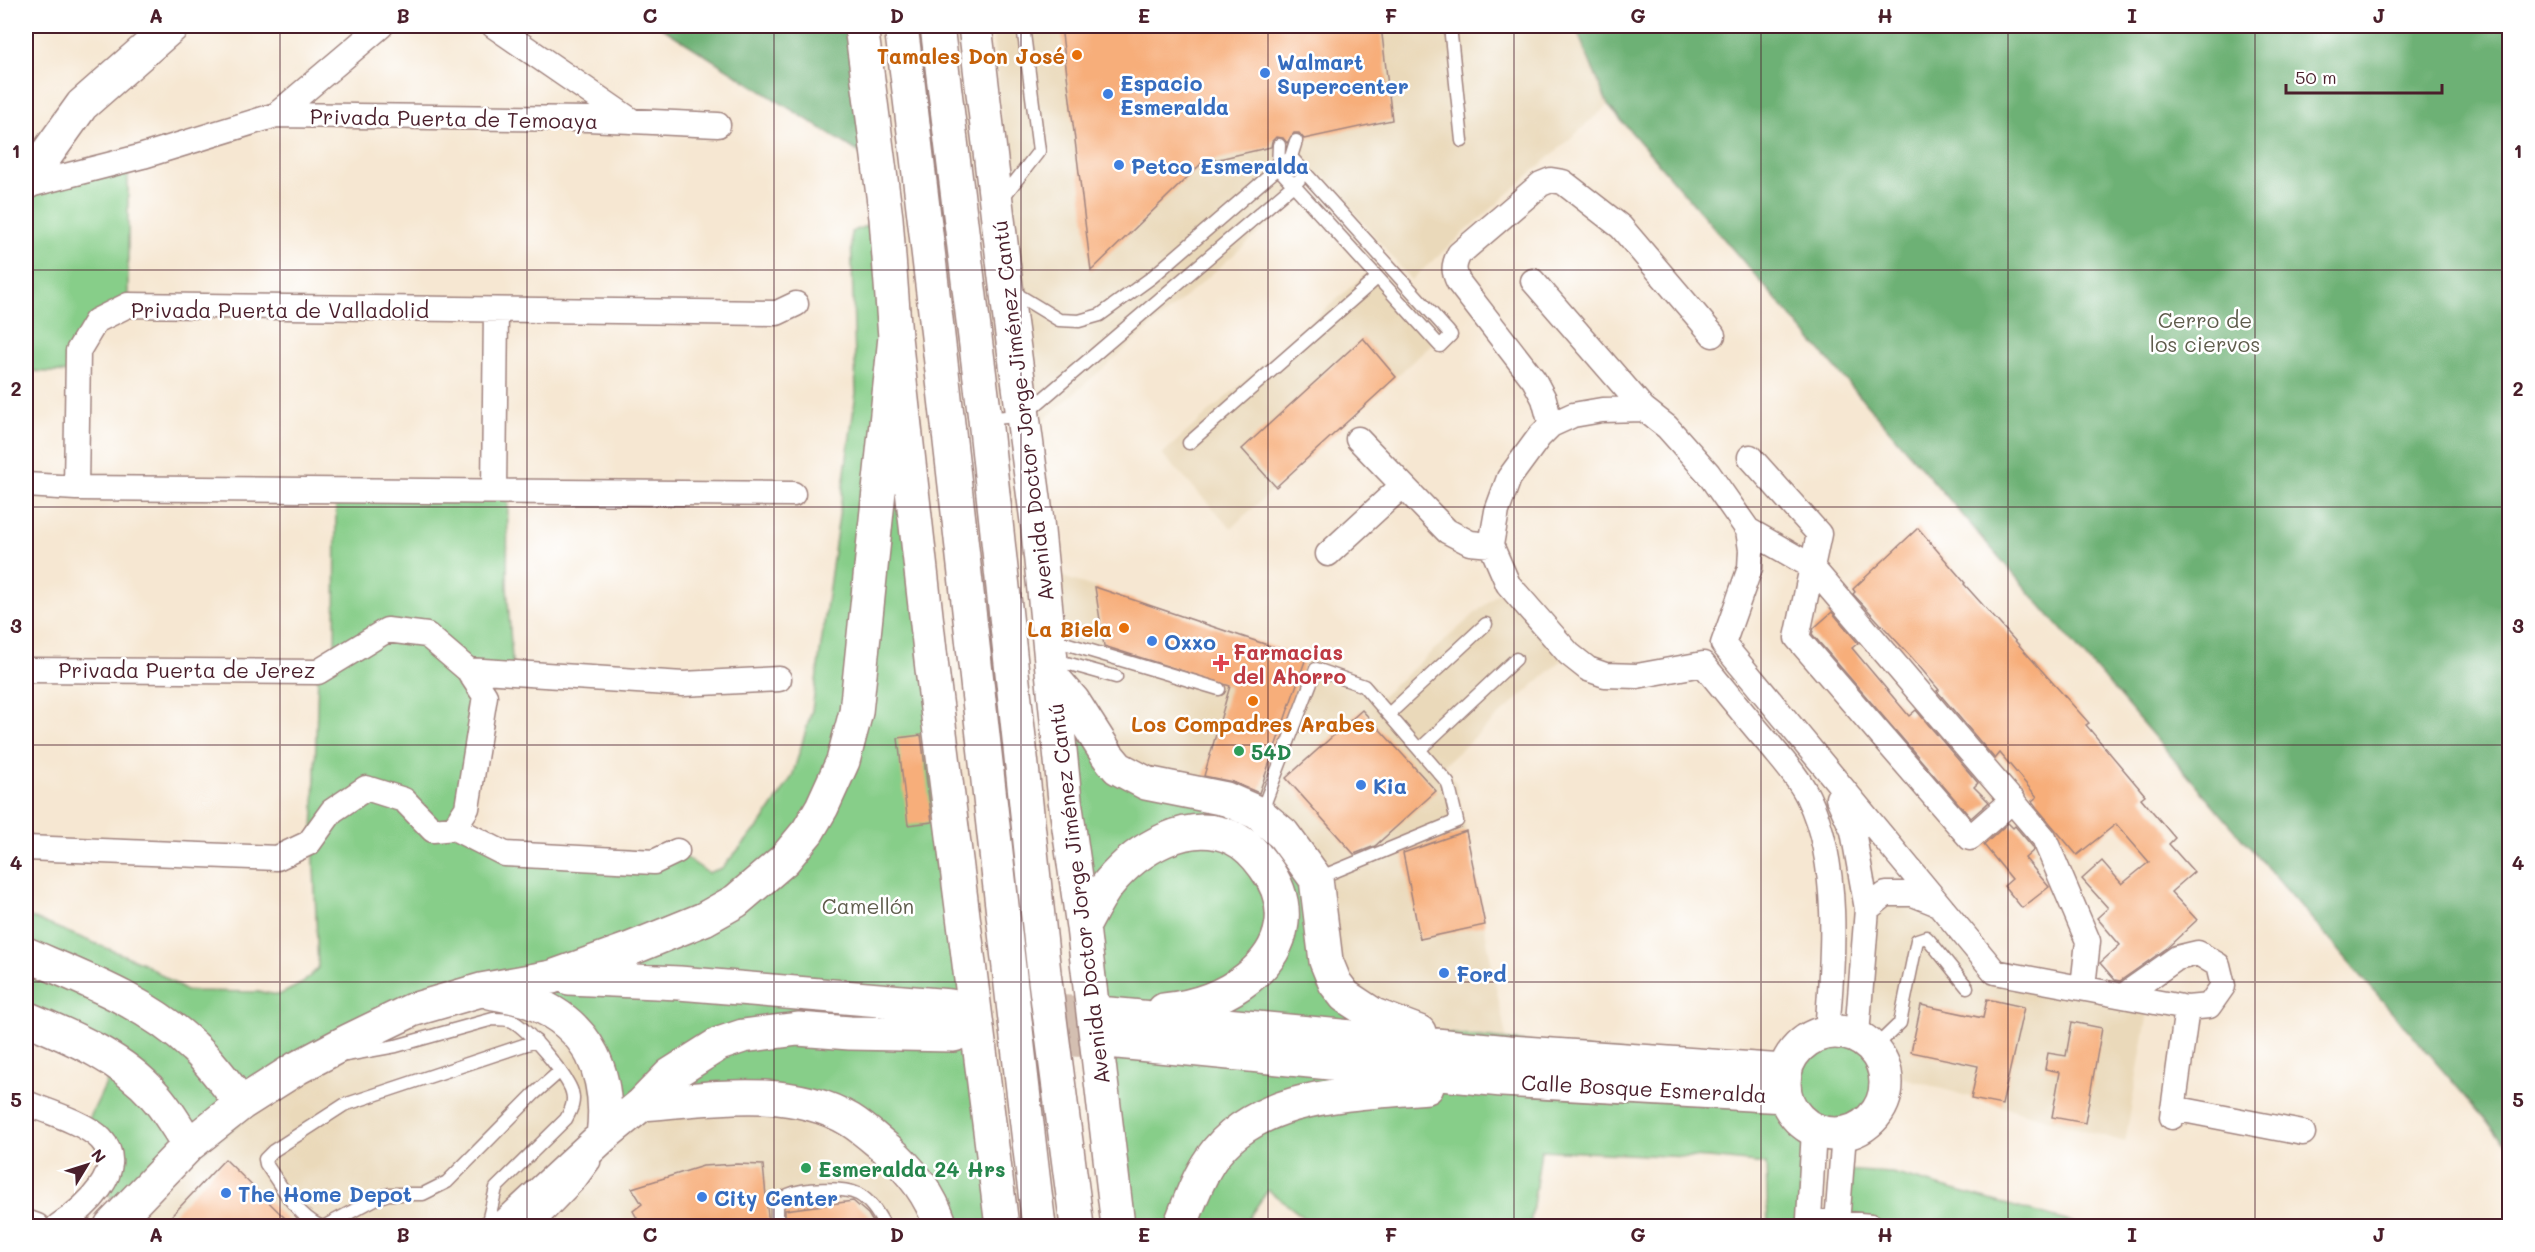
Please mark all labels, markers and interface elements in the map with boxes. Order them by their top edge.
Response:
text: A [149,2,163,28]
text: B [396,2,410,28]
text: C [643,2,658,28]
text: D [890,2,904,28]
text: E [1138,2,1150,28]
text: F [1385,2,1398,28]
text: G [1630,2,1646,28]
text: H [1877,2,1893,28]
text: I [2127,2,2137,28]
text: J [2372,2,2386,28]
place label: Tamales Don José [877,42,1065,69]
marker: Tamales Don José [1070,48,1084,62]
place label: Walmart Supercenter [1277,48,1409,99]
scale bar [2286,57,2442,95]
text: 50 m [2295,65,2337,89]
marker: Walmart Supercenter [1258,66,1272,80]
place label: Espacio Esmeralda [1120,69,1229,120]
marker: Espacio Esmeralda [1101,87,1115,101]
street label: Privada Puerta de Temoaya [310,102,598,134]
text: 1 [12,137,20,163]
text: 1 [2514,137,2522,163]
place label: Petco Esmeralda [1131,152,1309,179]
marker: Petco Esmeralda [1112,158,1126,172]
street label: Avenida Doctor Jorge Jiménez Cantú [985,219,1059,603]
street label: Privada Puerta de Valladolid [131,296,429,323]
park label: Cerro de los ciervos [2150,306,2260,357]
text: 2 [10,375,22,401]
text: 2 [2512,375,2524,401]
text: 3 [10,612,22,638]
text: 3 [2512,612,2524,638]
place label: La Biela [1027,615,1112,642]
marker: La Biela [1117,621,1131,635]
place label: Oxxo [1164,628,1216,655]
marker: Oxxo [1145,634,1159,648]
place label: Farmacias del Ahorro [1233,638,1347,689]
street label: Privada Puerta de Jerez [59,656,315,683]
marker: Farmacias del Ahorro [1214,656,1228,670]
marker: Los Compadres Arabes [1246,694,1260,708]
street label: Avenida Doctor Jorge Jiménez Cantú [1041,702,1115,1086]
place label: Los Compadres Arabes [1131,710,1375,737]
place label: 54D [1251,738,1292,765]
marker: 54D [1232,744,1246,758]
place label: Kia [1373,772,1407,799]
marker: Kia [1354,778,1368,792]
text: 4 [10,849,23,875]
text: 4 [2512,849,2525,875]
park label: Camellón [822,892,914,919]
place label: Ford [1456,960,1506,987]
marker: Ford [1437,966,1451,980]
street label: Calle Bosque Esmeralda [1520,1068,1768,1108]
text: 5 [10,1086,22,1112]
text: 5 [2512,1086,2524,1112]
north arrow [57,1135,117,1195]
text: N [87,1144,111,1167]
place label: Esmeralda 24 Hrs [818,1155,1006,1182]
marker: Esmeralda 24 Hrs [799,1161,813,1175]
place label: The Home Depot [238,1180,412,1207]
place label: City Center [714,1184,838,1212]
marker: The Home Depot [219,1186,233,1200]
marker: City Center [695,1190,709,1204]
text: A [149,1221,163,1247]
text: B [396,1221,410,1247]
text: C [643,1221,658,1247]
text: D [890,1221,904,1247]
text: E [1138,1221,1150,1247]
text: F [1385,1221,1398,1247]
text: G [1630,1221,1646,1247]
text: H [1877,1221,1893,1247]
text: I [2127,1221,2137,1247]
text: J [2372,1221,2386,1247]

